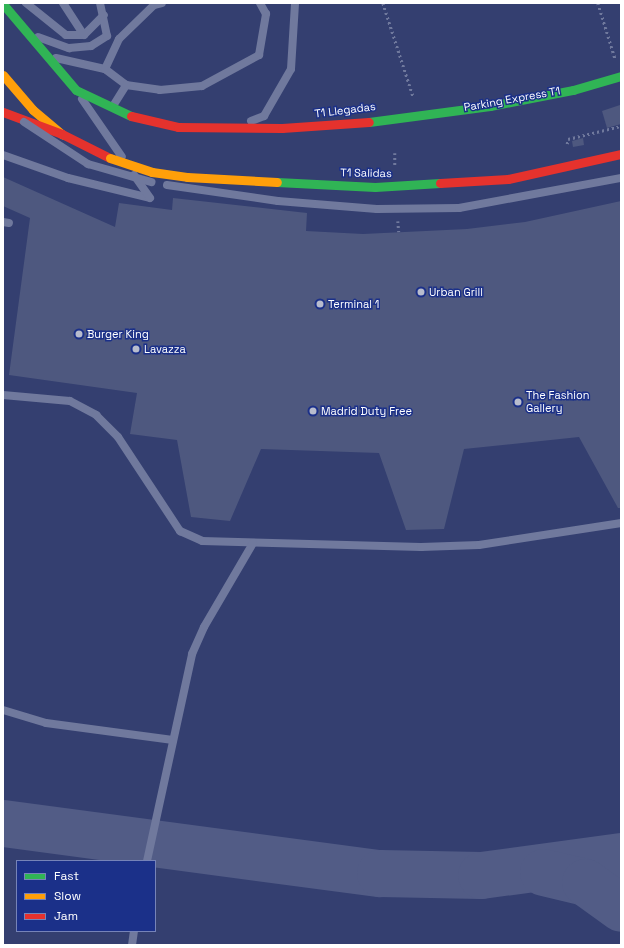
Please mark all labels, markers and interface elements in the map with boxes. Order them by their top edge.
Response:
street label: Parking Express T1 [463,84,561,114]
street label: T1 Llegadas [314,100,376,120]
street label: T1 Salidas [340,166,392,180]
place label: Urban Grill [429,285,483,299]
marker: Urban Grill [416,287,426,297]
place label: Terminal 1 [328,297,379,311]
marker: Terminal 1 [315,299,325,309]
place label: Burger King [87,327,149,341]
marker: Burger King [74,329,84,339]
place label: Lavazza [144,342,186,356]
marker: Lavazza [131,344,141,354]
place label: The Fashion Gallery [526,389,589,415]
marker: The Fashion Gallery [513,397,523,407]
place label: Madrid Duty Free [321,404,412,418]
marker: Madrid Duty Free [308,406,318,416]
legend [16,860,156,932]
text: Fast [54,868,79,884]
text: Slow [54,888,81,904]
text: Jam [54,908,78,924]

